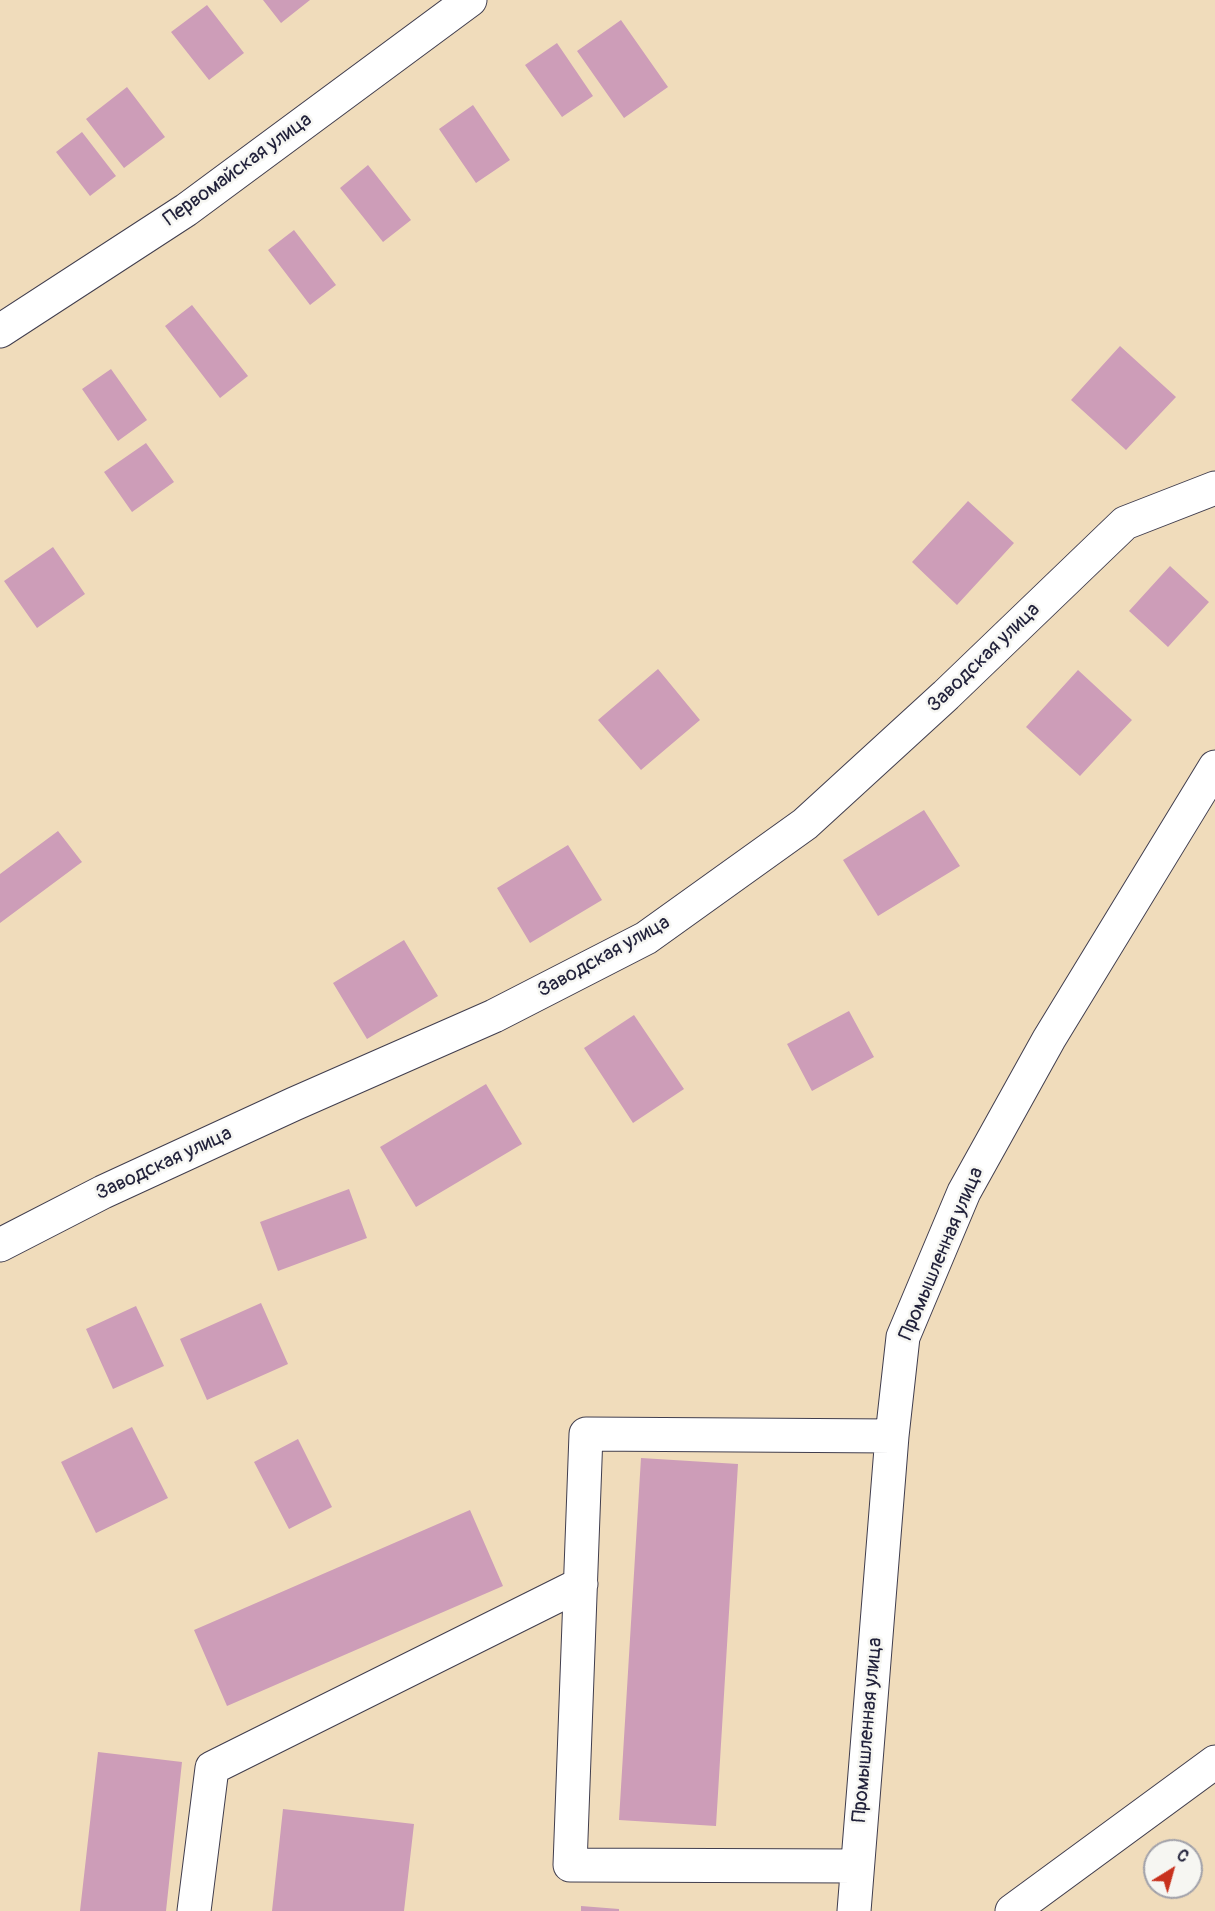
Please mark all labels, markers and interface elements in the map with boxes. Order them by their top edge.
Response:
street label: Первомайская улица [159,108,317,232]
street label: Заводская улица [923,598,1045,718]
street label: Заводская улица [534,911,674,1003]
street label: Заводская улица [92,1122,236,1206]
street label: Промышленная улица [895,1164,989,1344]
street label: Промышленная улица [848,1637,888,1823]
north arrow [1143,1839,1203,1899]
text: С [1173,1845,1193,1867]

